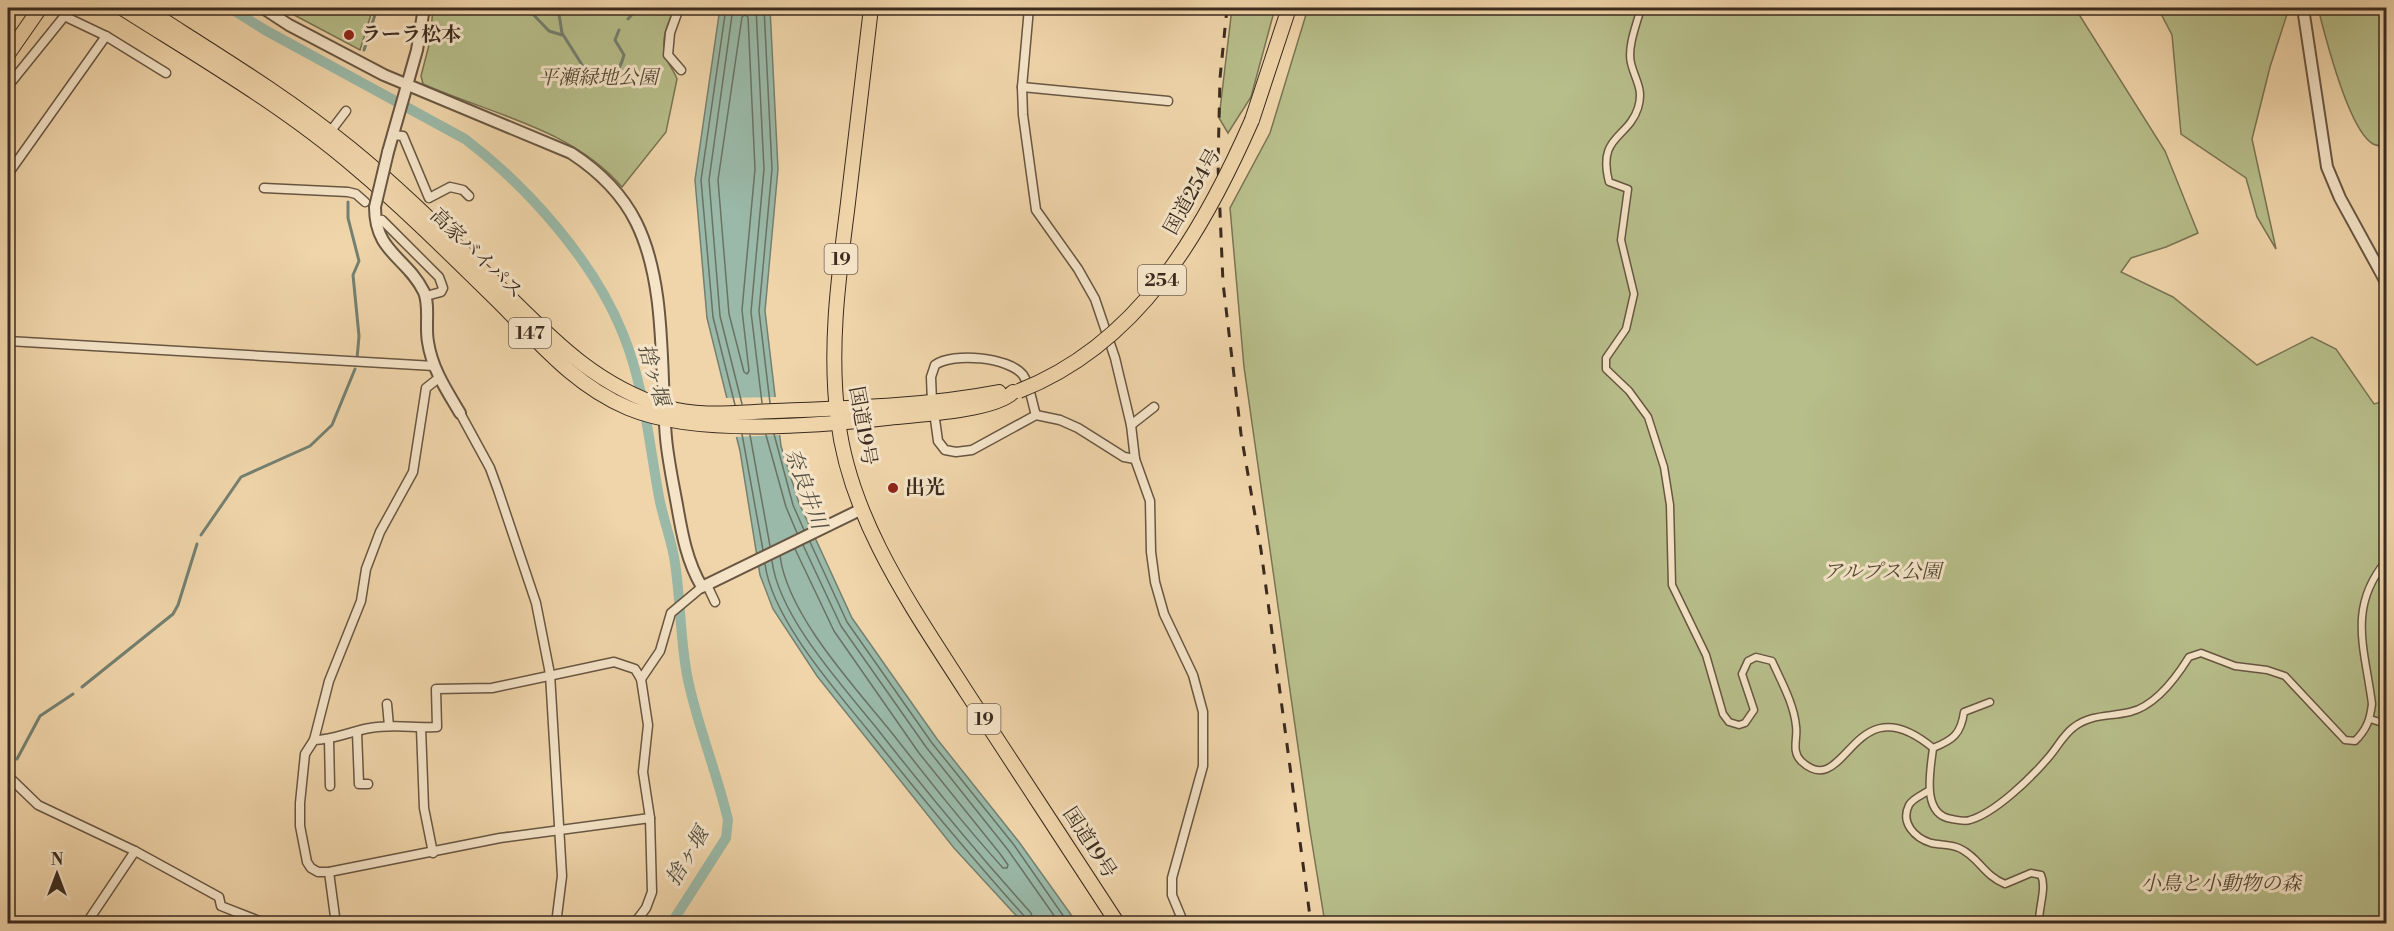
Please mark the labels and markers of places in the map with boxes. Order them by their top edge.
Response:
place label: ラーラ松本 [361,23,461,48]
marker: ラーラ松本 [342,28,356,42]
place label: 出光 [905,476,945,501]
marker: 出光 [886,481,900,495]

